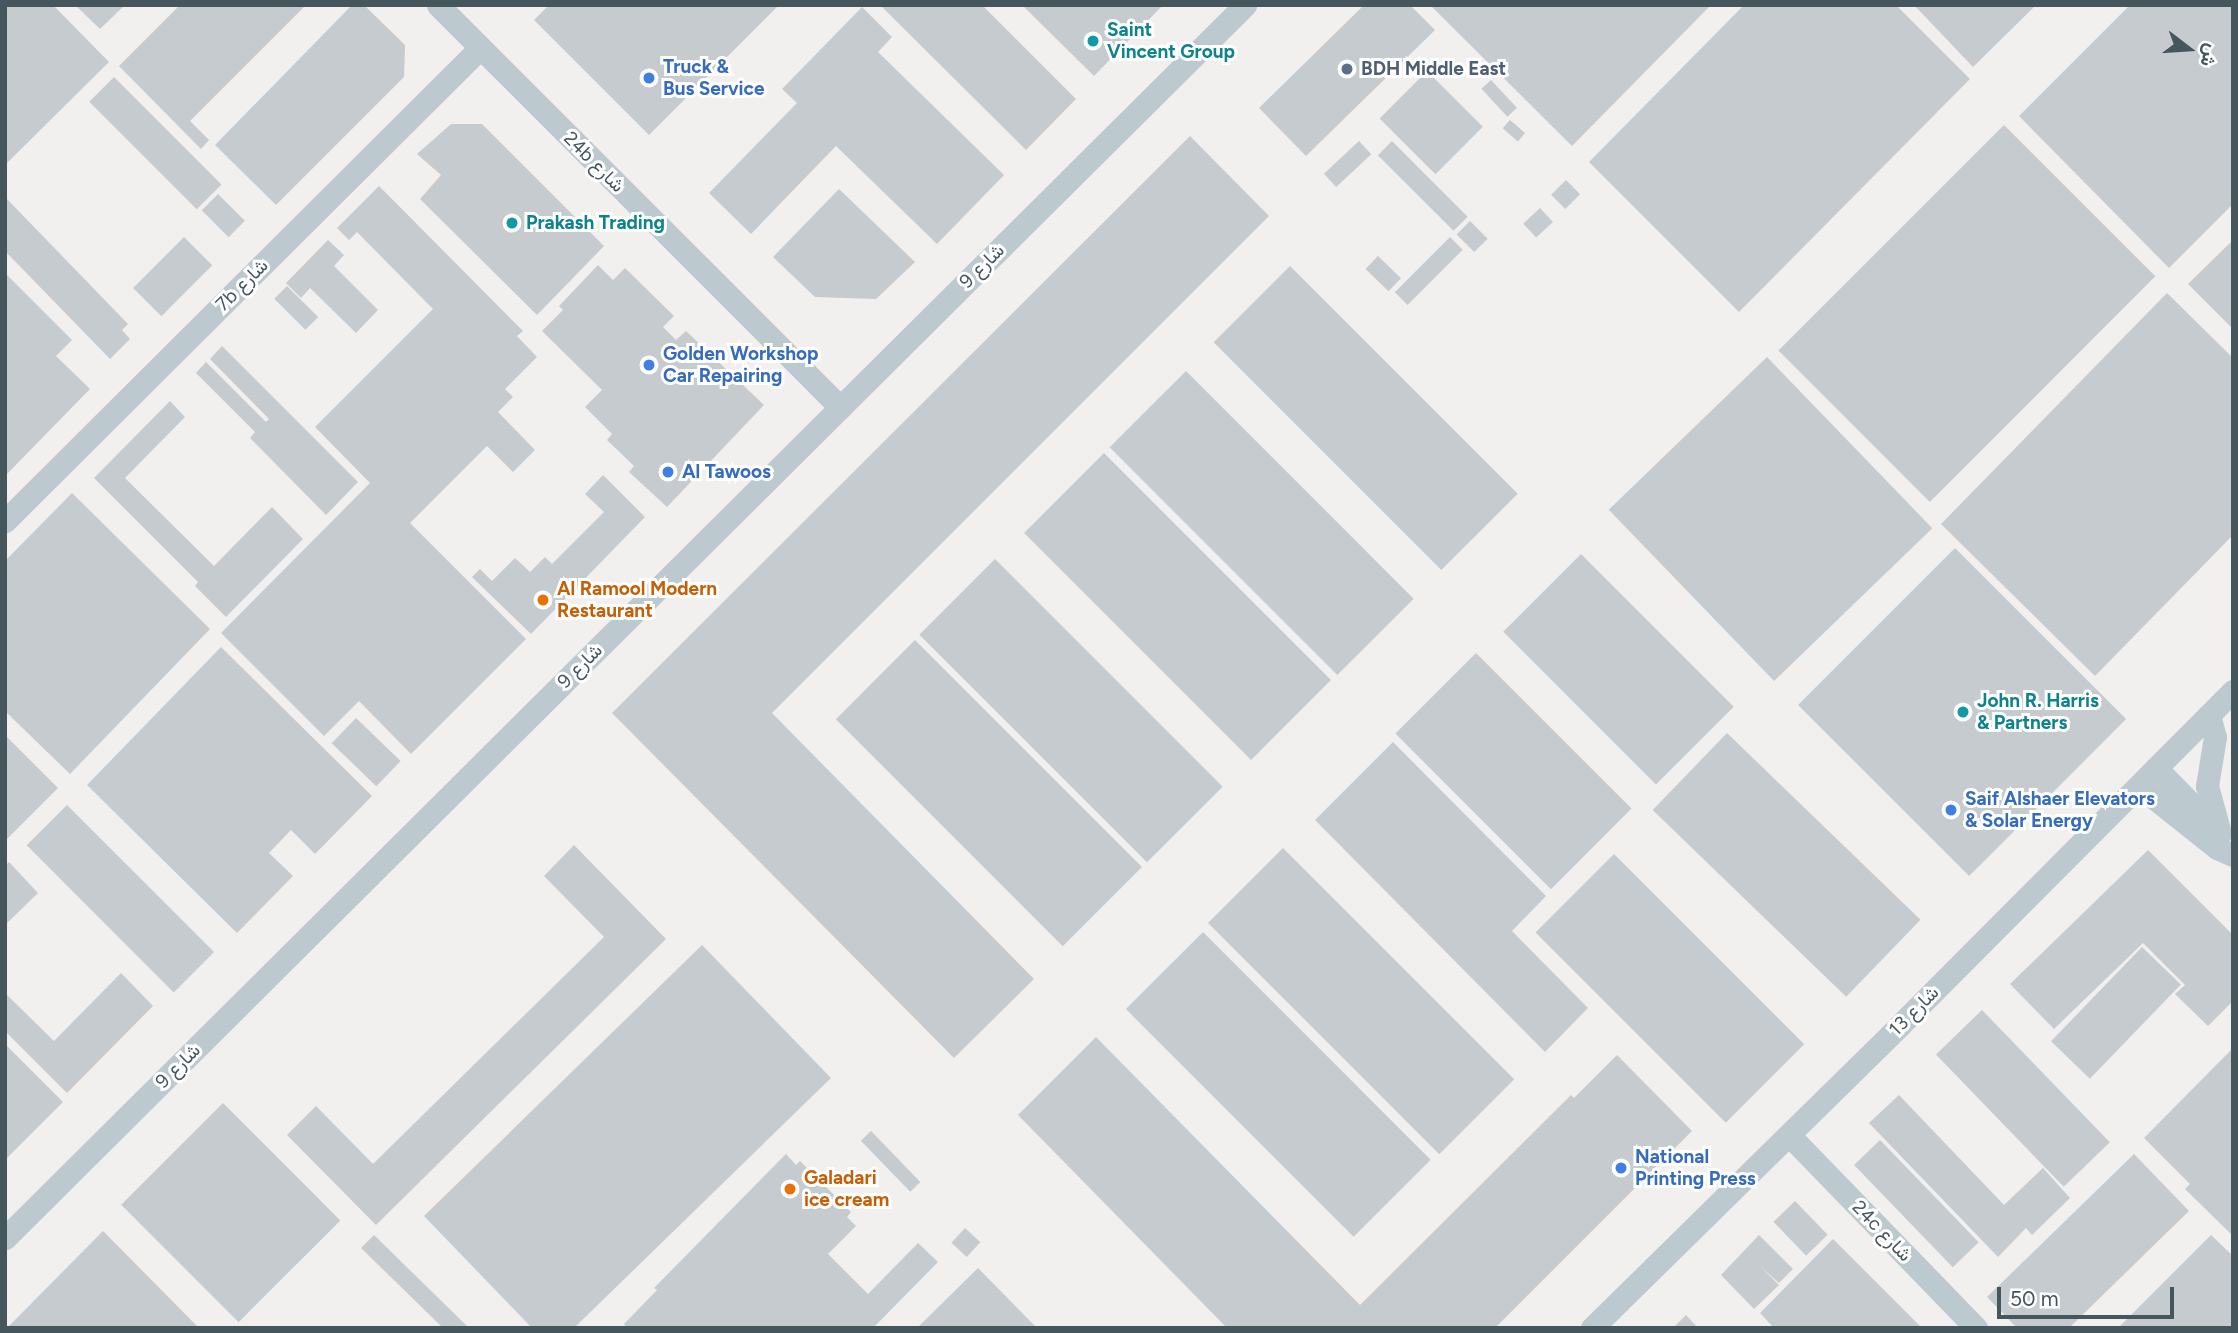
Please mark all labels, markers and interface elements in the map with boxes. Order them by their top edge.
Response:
north arrow [2154,14,2224,84]
place label: Saint Vincent Group [1107,19,1235,63]
marker: Saint Vincent Group [1085,33,1101,49]
text: ش [2195,41,2224,70]
place label: Truck & Bus Service [663,56,764,100]
place label: BDH Middle East [1361,58,1506,80]
marker: BDH Middle East [1339,61,1355,77]
marker: Truck & Bus Service [641,70,657,86]
street label: 24b شارع [559,127,629,197]
place label: Prakash Trading [526,212,665,234]
marker: Prakash Trading [504,215,520,231]
street label: شارع 9 [955,239,1009,293]
street label: 7b شارع [211,254,273,316]
place label: Golden Workshop Car Repairing [663,343,818,387]
marker: Golden Workshop Car Repairing [641,357,657,373]
place label: Al Tawoos [682,461,771,483]
marker: Al Tawoos [660,464,676,480]
place label: Al Ramool Modern Restaurant [557,578,717,622]
marker: Al Ramool Modern Restaurant [535,592,551,608]
street label: شارع 9 [553,639,607,693]
place label: John R. Harris & Partners [1977,690,2099,734]
marker: John R. Harris & Partners [1955,704,1971,720]
place label: Saif Alshaer Elevators & Solar Energy [1965,788,2155,832]
marker: Saif Alshaer Elevators & Solar Energy [1943,802,1959,818]
street label: شارع 13 [1884,981,1944,1041]
street label: شارع 9 [151,1039,205,1093]
place label: National Printing Press [1635,1146,1756,1190]
marker: National Printing Press [1613,1160,1629,1176]
place label: Galadari ice cream [804,1167,889,1211]
marker: Galadari ice cream [782,1181,798,1197]
street label: 24c شارع [1848,1196,1916,1266]
scale bar [2000,1274,2177,1318]
text: 50 m [2010,1286,2059,1311]

